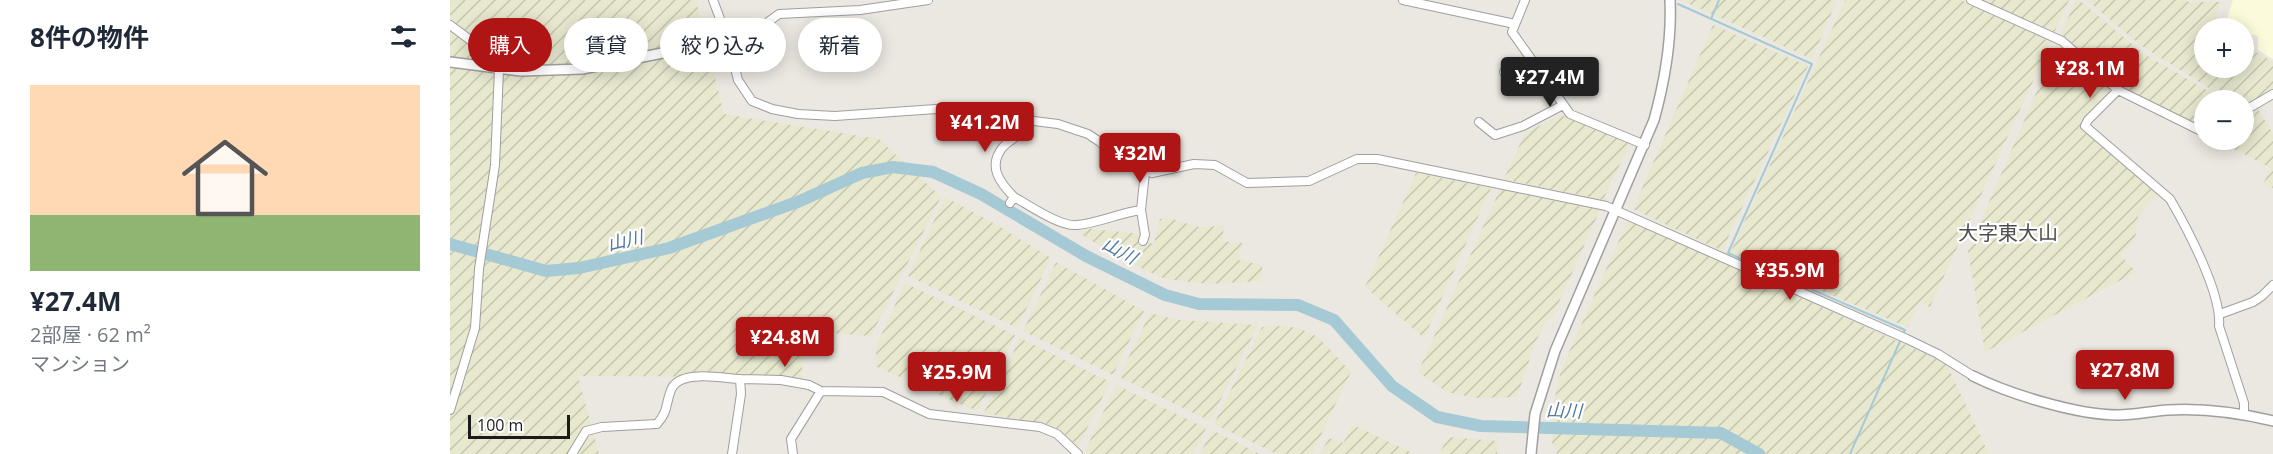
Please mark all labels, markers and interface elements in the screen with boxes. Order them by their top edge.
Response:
chip: 購入 [468,18,552,72]
chip: 賃貸 [564,18,648,72]
chip: 絞り込み [660,18,786,72]
chip: 新着 [798,18,882,72]
map controls [2194,18,2254,150]
button: + [2194,18,2254,78]
text: 8件の物件 [30,19,149,55]
icon: filters [387,20,420,53]
pin: ¥28.1M [2041,48,2139,99]
text: ¥28.1M [2055,54,2125,81]
pin: ¥27.4M [1501,57,1599,108]
text: ¥27.4M [1515,63,1585,90]
button: − [2194,90,2254,150]
pin: ¥41.2M [936,102,1034,153]
text: ¥41.2M [950,108,1020,135]
icon: home [171,124,279,232]
pin: ¥32M [1104,133,1176,184]
text: ¥32M [1113,139,1167,166]
district label: 大字東大山 [1958,219,2058,246]
water label: 山川 [605,224,647,256]
water label: 山川 [1098,231,1143,270]
pin: ¥35.9M [1741,250,1839,301]
text: ¥35.9M [1755,256,1825,283]
text: ¥27.4M [30,283,121,319]
pin: ¥24.8M [736,317,834,368]
text: 2部屋 · 62 m² [30,321,151,348]
text: ¥24.8M [750,323,820,350]
text: マンション [30,350,130,377]
pin: ¥27.8M [2076,350,2174,401]
pin: ¥25.9M [908,352,1006,403]
text: ¥27.8M [2090,356,2160,383]
text: ¥25.9M [922,358,992,385]
water label: 山川 [1546,397,1584,423]
scale bar [468,412,570,440]
text: 100 m [477,414,523,436]

